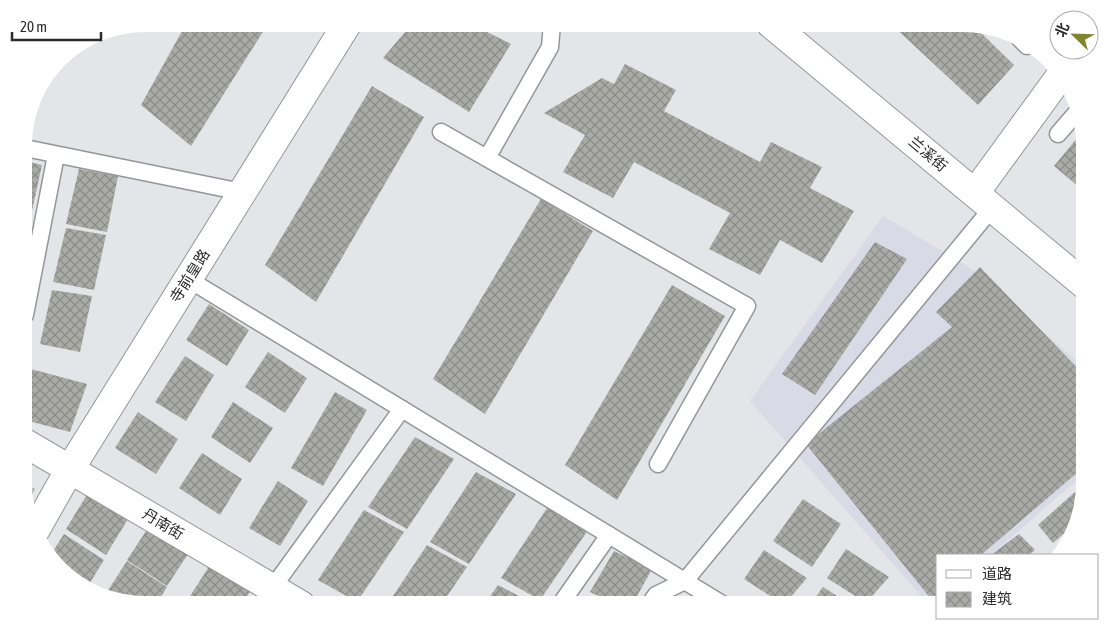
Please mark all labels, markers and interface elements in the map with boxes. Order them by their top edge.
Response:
scale bar [12,10,101,42]
north arrow [1049,10,1099,60]
text: 20 m [20,18,47,35]
text: 北 [1052,20,1072,39]
street label: 兰溪街 [906,133,951,175]
street label: 寺前皇路 [166,246,213,306]
street label: 丹南街 [140,505,187,542]
legend [936,554,1099,619]
text: 道路 [982,565,1012,582]
text: 建筑 [982,590,1012,607]

